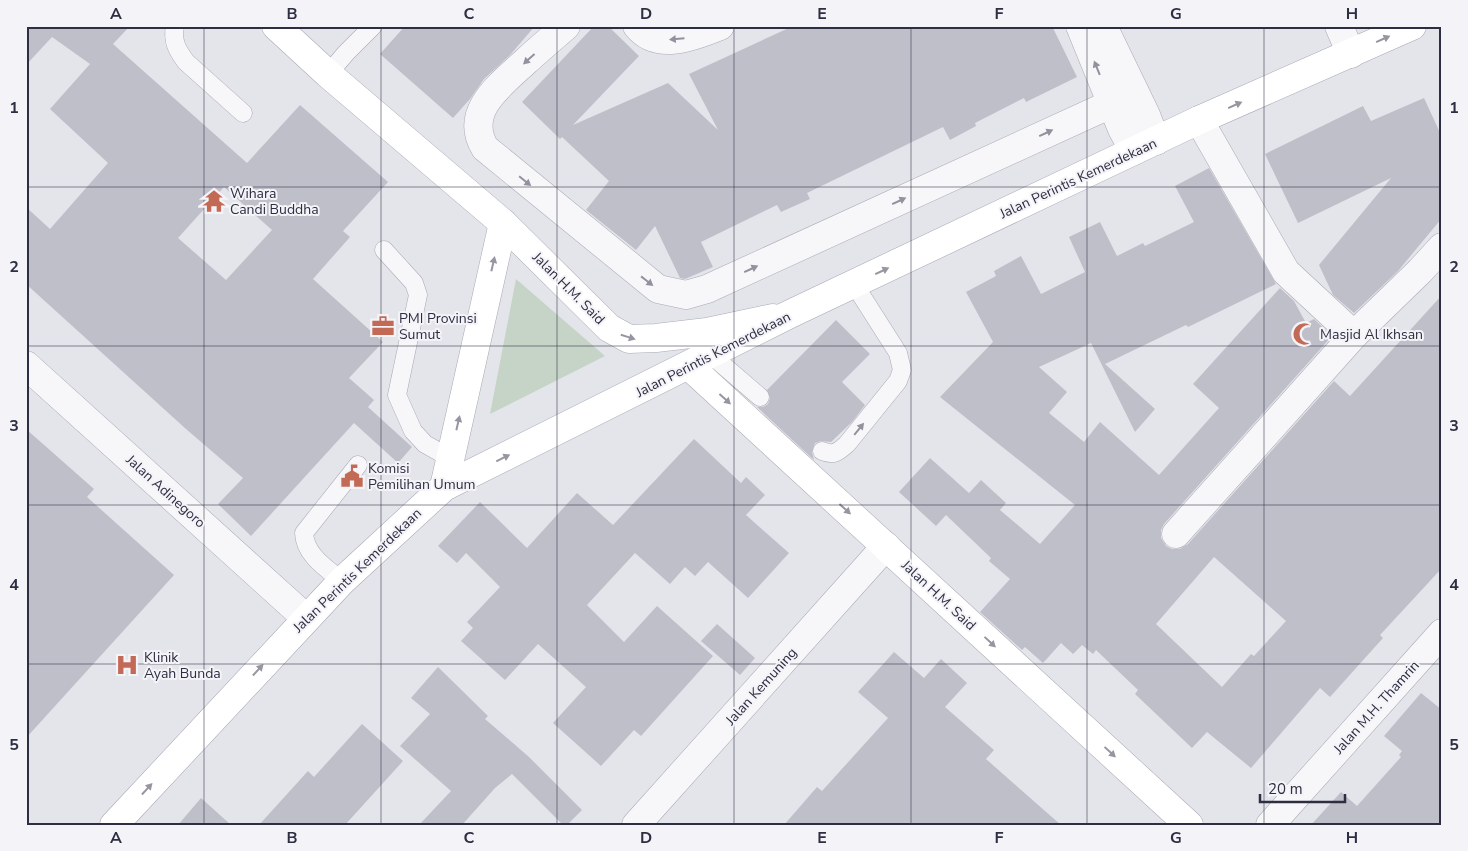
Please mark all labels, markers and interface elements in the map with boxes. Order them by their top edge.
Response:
text: A [110,3,122,25]
text: B [286,3,298,25]
text: C [464,3,475,25]
text: D [640,3,652,25]
text: E [817,3,827,25]
text: F [995,3,1004,25]
text: G [1170,3,1182,25]
text: H [1346,3,1358,25]
one-way arrow [669,35,685,43]
one-way arrow [1376,35,1390,43]
one-way arrow [523,53,536,64]
one-way arrow [1093,60,1101,75]
text: 1 [9,97,19,119]
text: 1 [1449,97,1459,119]
one-way arrow [1228,100,1242,108]
one-way arrow [1039,129,1054,137]
street label: Jalan Perintis Kemerdekaan [996,134,1160,224]
one-way arrow [518,175,531,186]
place label: Wihara Candi Buddha [230,184,319,219]
temple icon: Wihara Candi Buddha [201,188,227,214]
one-way arrow [892,197,906,205]
street label: Jalan H.M. Said [528,247,609,329]
text: 2 [9,256,19,278]
one-way arrow [489,256,497,272]
text: 2 [1449,256,1459,278]
one-way arrow [744,264,758,272]
one-way arrow [875,267,889,275]
one-way arrow [640,276,654,286]
street label: Jalan Perintis Kemerdekaan [632,307,794,402]
place label: PMI Provinsi Sumut [399,309,477,344]
office icon: PMI Provinsi Sumut [370,313,396,339]
mosque icon: Masjid Al Ikhsan [1291,321,1317,347]
place label: Masjid Al Ikhsan [1320,325,1423,344]
one-way arrow [621,333,636,341]
one-way arrow [718,393,730,405]
text: 3 [9,415,19,437]
one-way arrow [454,415,462,430]
text: 3 [1449,415,1459,437]
one-way arrow [853,423,864,436]
street label: Jalan Adinegoro [121,450,210,532]
one-way arrow [496,454,510,462]
place label: Komisi Pemilihan Umum [368,459,476,494]
public building icon: Komisi Pemilihan Umum [339,463,365,489]
one-way arrow [838,503,850,515]
street label: Jalan Perintis Kemerdekaan [288,504,426,637]
street label: Jalan H.M. Said [897,555,980,635]
text: 4 [9,574,19,596]
text: 4 [1449,574,1459,596]
one-way arrow [984,636,996,648]
street label: Jalan Kemuning [721,643,801,730]
place label: Klinik Ayah Bunda [144,648,221,683]
hospital icon: Klinik Ayah Bunda [114,652,140,678]
street label: Jalan M.H. Thamrin [1329,657,1423,759]
one-way arrow [252,664,264,676]
text: 5 [9,734,19,756]
text: 5 [1449,734,1459,756]
one-way arrow [1103,746,1115,758]
scale bar [1260,771,1346,803]
text: 20 m [1268,779,1303,799]
one-way arrow [141,783,153,795]
text: A [110,827,122,849]
text: B [286,827,298,849]
text: C [464,827,475,849]
text: D [640,827,652,849]
text: E [817,827,827,849]
text: F [995,827,1004,849]
text: G [1170,827,1182,849]
text: H [1346,827,1358,849]

